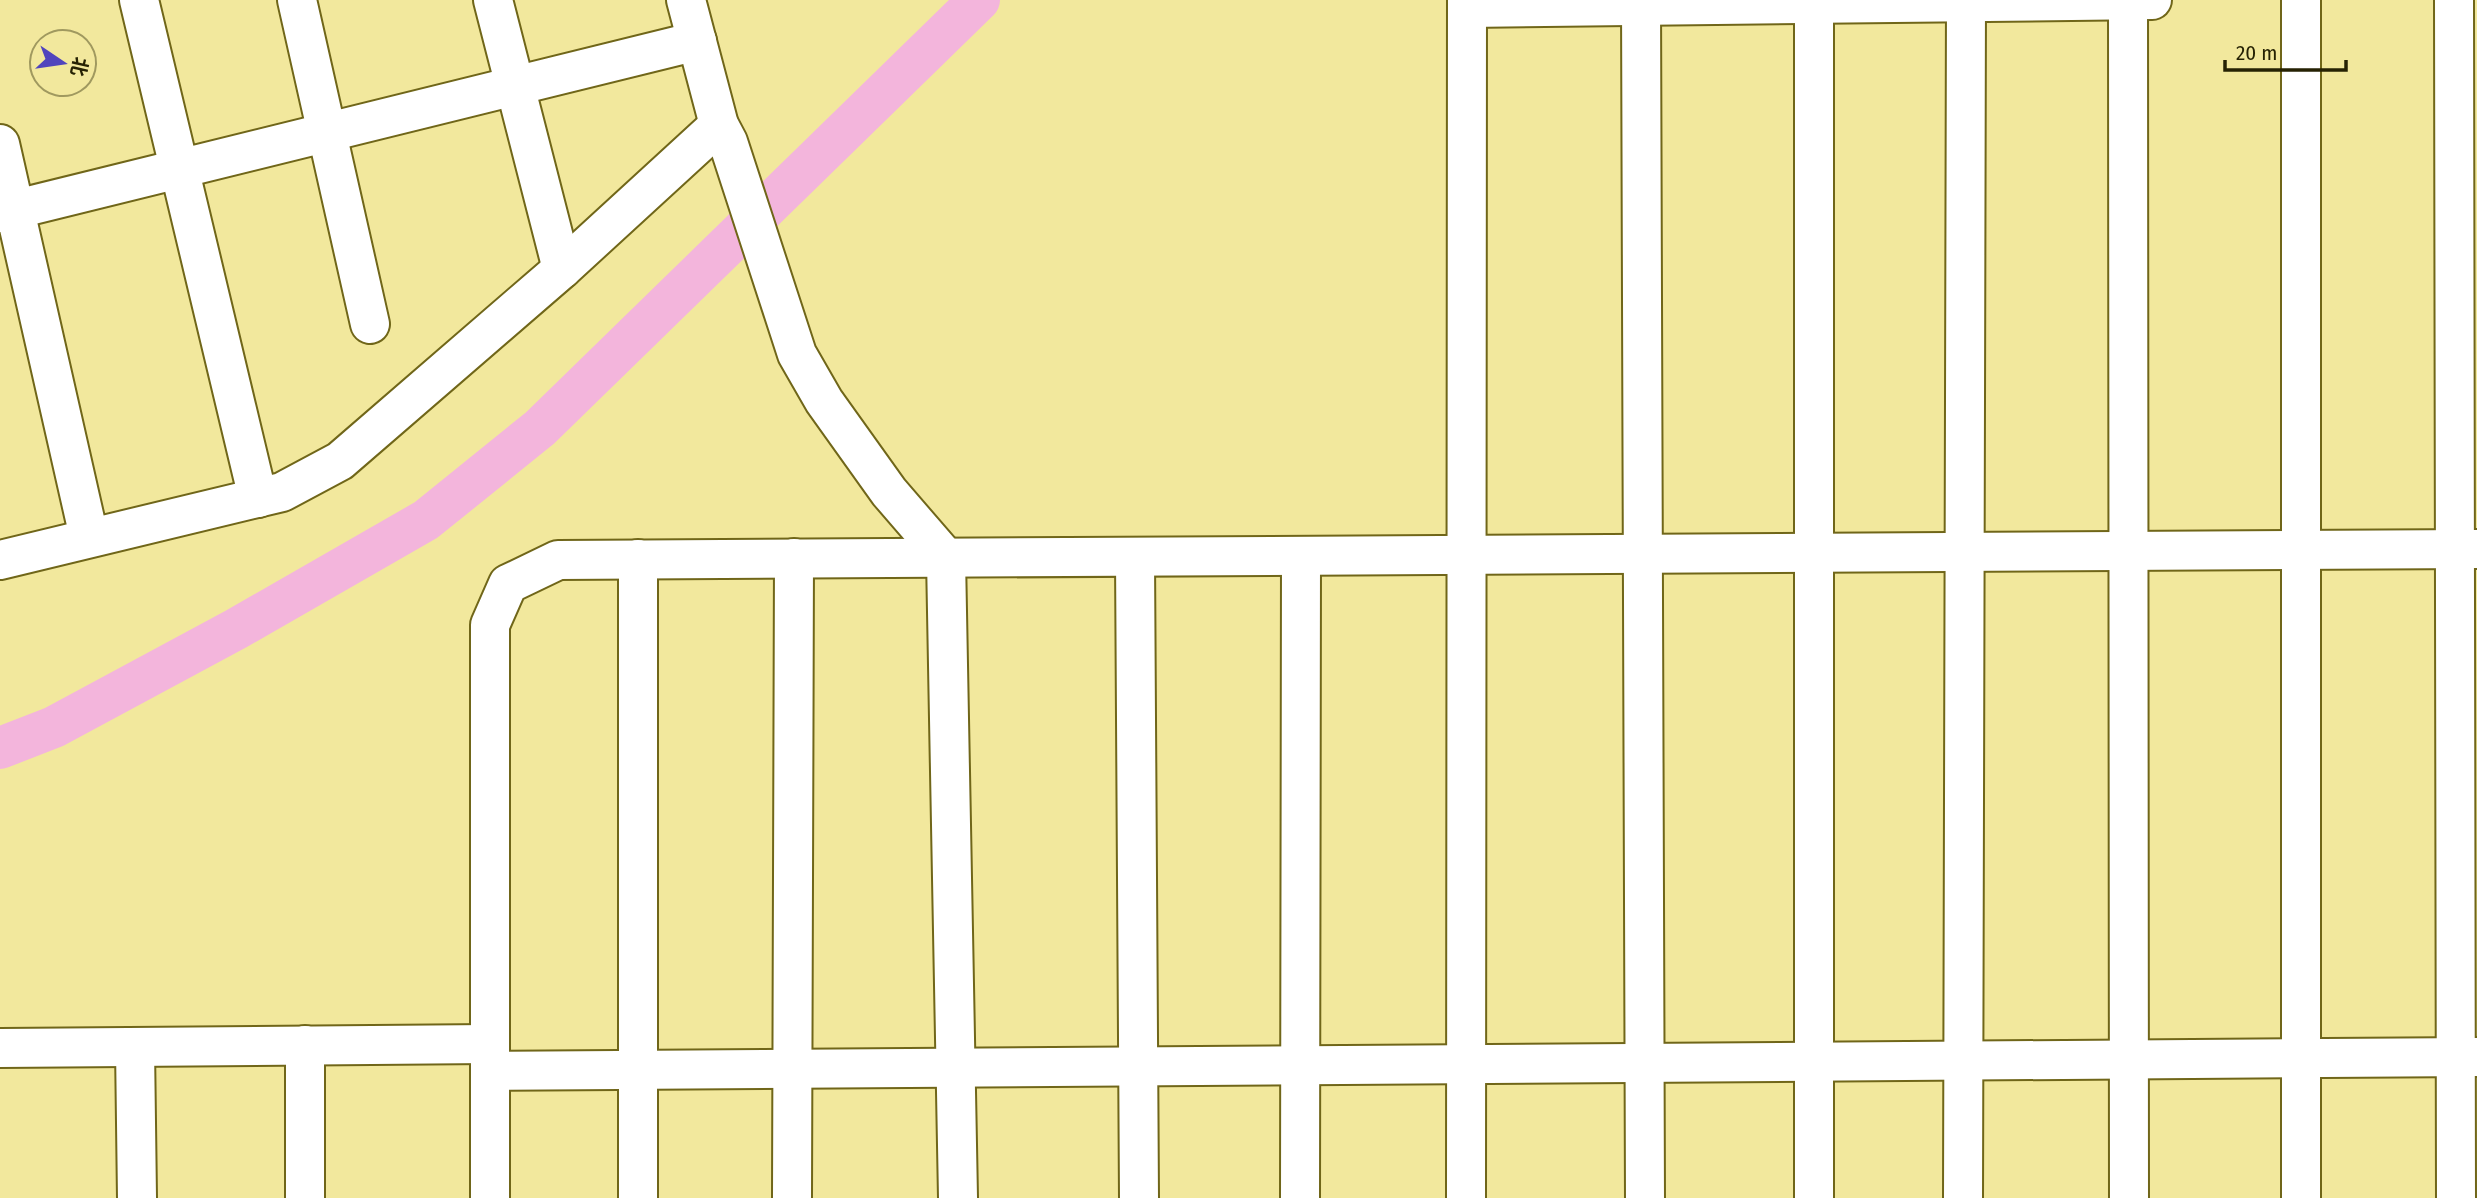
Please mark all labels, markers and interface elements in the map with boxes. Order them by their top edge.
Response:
north arrow [28,28,98,98]
scale bar [2225,28,2346,72]
text: 20 m [2236,40,2277,66]
text: 北 [66,55,92,79]

